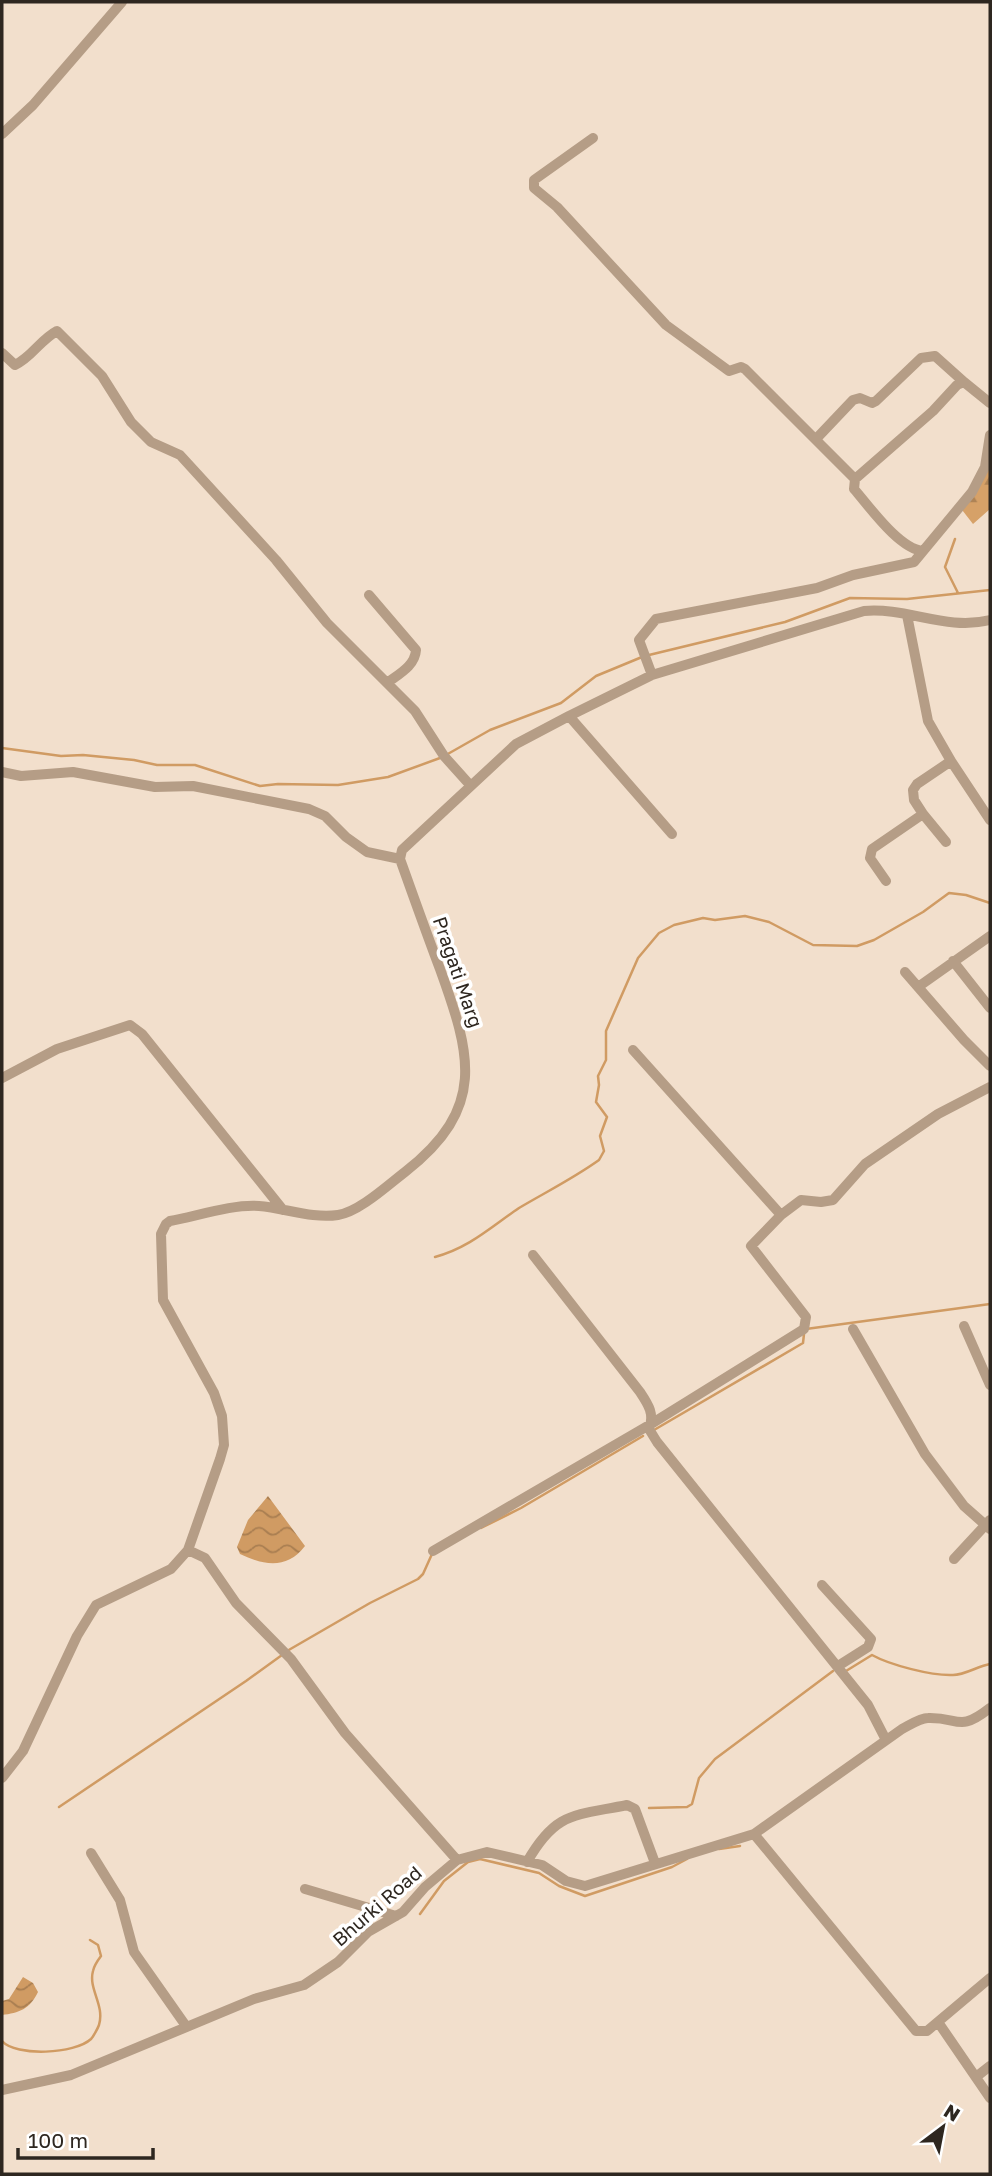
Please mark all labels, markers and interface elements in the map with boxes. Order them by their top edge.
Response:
street label: Pragati Marg [429,913,488,1030]
street label: Bhurki Road [327,1861,426,1951]
north arrow [908,2092,978,2162]
text: N [940,2099,964,2126]
scale bar [18,2116,152,2160]
text: 100 m [28,2127,88,2153]

